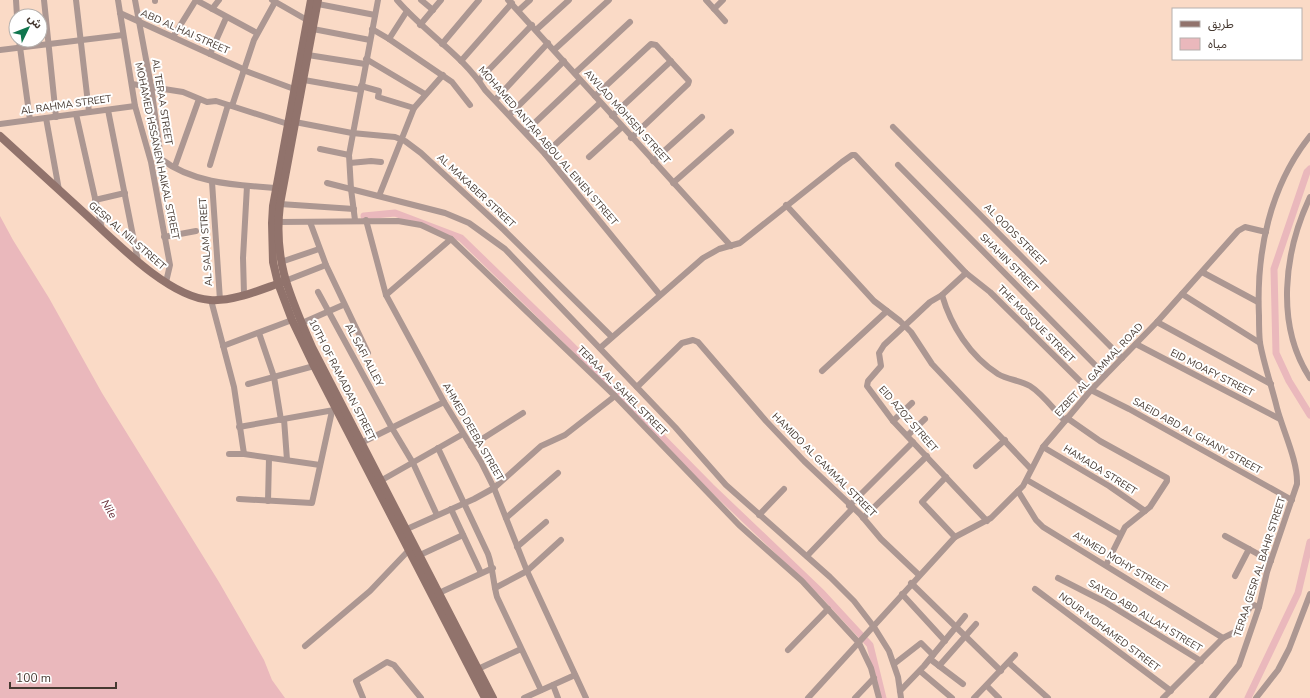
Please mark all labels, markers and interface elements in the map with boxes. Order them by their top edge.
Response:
street label: ABD AL HAI STREET [138,6,232,58]
north arrow [8,8,48,48]
legend [1172,8,1302,60]
text: ش [24,11,46,32]
text: طريق [1208,16,1234,32]
text: مياه [1208,36,1227,52]
street label: AL TERAA STREET [148,58,176,146]
street label: MOHAMED HSSANEN HAIKAL STREET [131,61,183,241]
street label: MOHAMED ANTAR ABOU AL EINEN STREET [475,63,621,229]
street label: AWLAD MOHSEN STREET [581,67,673,167]
street label: AL RAHMA STREET [20,92,112,118]
street label: AL MAKABER STREET [434,151,518,231]
street label: AL SALAM STREET [196,197,216,287]
street label: GESR AL NIL STREET [85,199,169,273]
street label: AL QODS STREET [981,201,1049,269]
street label: SHAHIN STREET [977,231,1041,295]
street label: THE MOSQUE STREET [994,282,1078,366]
street label: 10TH OF RAMADAN STREET [305,317,379,443]
street label: EZBET AL GAMMAL ROAD [1052,320,1146,420]
street label: AL SAFI ALLEY [342,321,387,390]
street label: TERAA AL SAHEL STREET [574,343,670,439]
street label: EID MOAFY STREET [1168,346,1256,400]
street label: AHMED DEEBA STREET [439,380,507,484]
street label: EID AZOZ STREET [875,383,941,455]
street label: SAEID ABD AL GHANY STREET [1130,395,1264,477]
street label: HAMIDO AL GAMMAL STREET [769,410,879,520]
street label: HAMADA STREET [1061,442,1139,498]
street label: TERAA GESR AL BAHR STREET [1231,495,1289,639]
water label: Nile [98,497,121,521]
street label: AHMED MOHY STREET [1070,528,1170,596]
street label: SAYED ABD ALLAH STREET [1085,576,1205,656]
street label: NOUR MOHAMED STREET [1056,589,1162,675]
scale bar [10,664,116,690]
text: 100 m [16,670,51,686]

